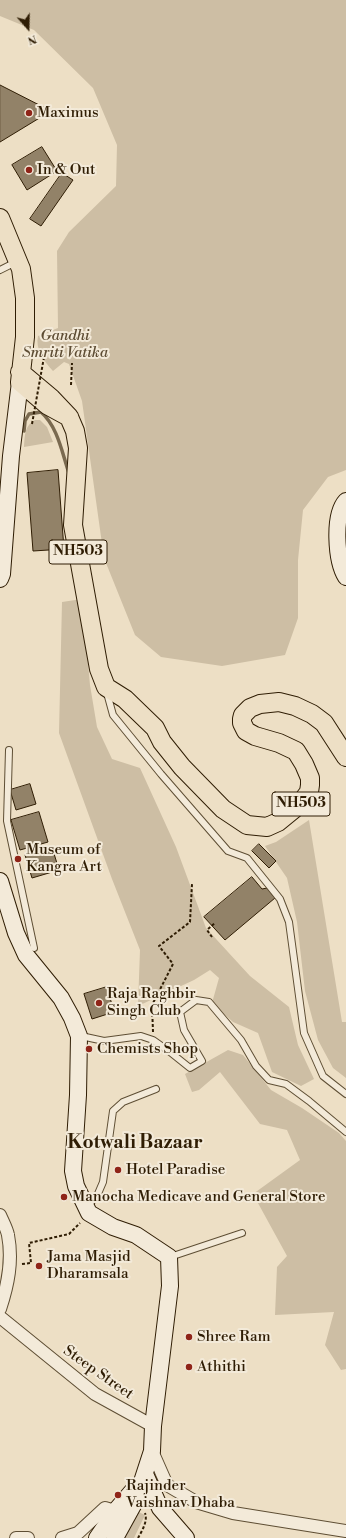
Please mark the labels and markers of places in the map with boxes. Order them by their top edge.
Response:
place label: Maximus [37,104,99,122]
marker: Maximus [24,108,34,118]
place label: In & Out [37,161,95,179]
marker: In & Out [24,165,34,175]
place label: Museum of Kangra Art [26,841,102,876]
marker: Museum of Kangra Art [13,854,23,864]
place label: Raja Raghbir Singh Club [107,985,196,1020]
marker: Raja Raghbir Singh Club [94,998,104,1008]
place label: Chemists Shop [97,1040,198,1058]
marker: Chemists Shop [84,1044,94,1054]
place label: Hotel Paradise [126,1161,225,1179]
marker: Hotel Paradise [113,1165,123,1175]
place label: Manocha Medicave and General Store [72,1188,325,1206]
marker: Manocha Medicave and General Store [59,1192,69,1202]
place label: Jama Masjid Dharamsala [47,1248,131,1283]
marker: Jama Masjid Dharamsala [34,1261,44,1271]
place label: Shree Ram [197,1328,271,1346]
marker: Shree Ram [184,1332,194,1342]
place label: Athithi [197,1358,246,1376]
marker: Athithi [184,1362,194,1372]
place label: Rajinder Vaishnav Dhaba [126,1477,235,1512]
marker: Rajinder Vaishnav Dhaba [113,1490,123,1500]

